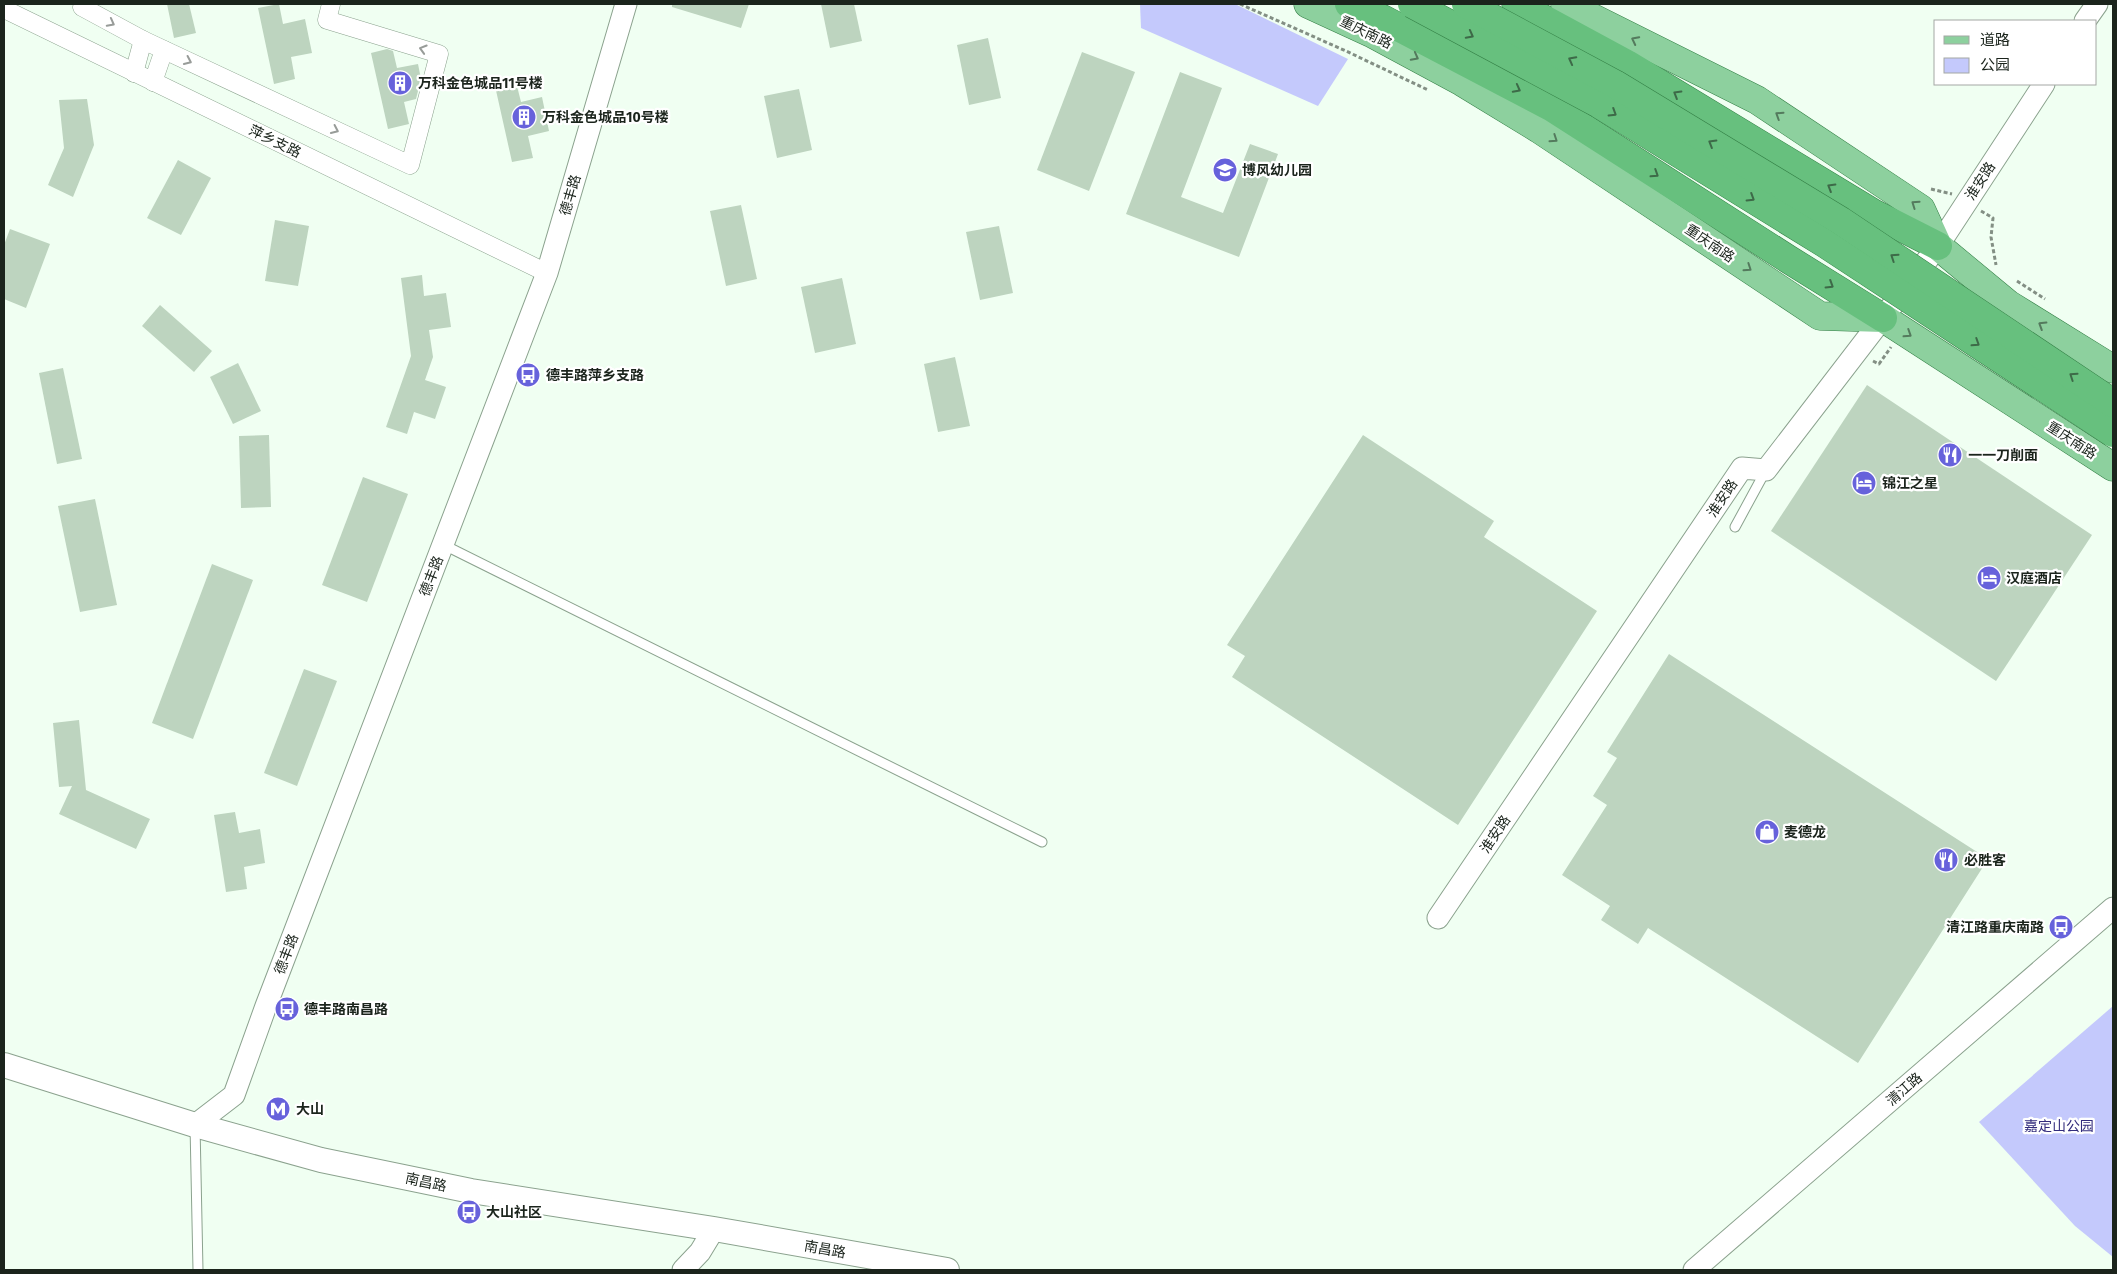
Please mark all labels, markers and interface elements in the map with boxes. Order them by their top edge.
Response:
street label: 重庆南路 [1337,13,1395,52]
one-way arrow [106,17,115,27]
legend [1934,20,2097,85]
one-way arrow [1465,29,1474,39]
text: 道路 [1980,31,2010,49]
one-way arrow [1631,36,1640,46]
one-way arrow [420,44,428,54]
one-way arrow [1409,50,1418,60]
one-way arrow [182,55,191,65]
text: 公园 [1980,56,2010,74]
one-way arrow [1568,57,1577,67]
building icon: 万科金色城品11号楼 [387,70,413,96]
place label: 万科金色城品11号楼 [418,75,543,92]
one-way arrow [1512,83,1521,93]
one-way arrow [1674,91,1683,101]
building icon: 万科金色城品10号楼 [511,104,537,130]
one-way arrow [1607,106,1616,116]
place label: 万科金色城品10号楼 [542,109,669,126]
one-way arrow [1775,111,1784,121]
street label: 萍乡支路 [246,122,304,161]
one-way arrow [330,123,339,134]
one-way arrow [1549,133,1558,143]
one-way arrow [1708,139,1717,149]
school or university icon: 博风幼儿园 [1212,157,1238,183]
street label: 淮安路 [1962,159,1999,204]
place label: 博风幼儿园 [1242,162,1312,179]
one-way arrow [1650,168,1659,177]
street label: 德丰路 [557,173,584,218]
one-way arrow [1828,184,1837,194]
one-way arrow [1746,192,1755,201]
one-way arrow [1911,201,1920,210]
street label: 重庆南路 [1682,221,1738,266]
one-way arrow [1890,254,1900,263]
one-way arrow [1742,262,1751,271]
one-way arrow [1824,278,1833,288]
one-way arrow [2039,322,2048,332]
one-way arrow [1903,328,1912,337]
one-way arrow [1970,337,1980,346]
bus stop icon: 德丰路萍乡支路 [515,362,541,388]
place label: 德丰路萍乡支路 [546,367,644,384]
one-way arrow [2069,373,2078,382]
street label: 重庆南路 [2044,418,2100,463]
restaurant icon: 一一刀削面 [1937,442,1963,468]
place label: 一一刀削面 [1968,447,2038,464]
hotel icon: 锦江之星 [1851,470,1877,496]
place label: 锦江之星 [1882,475,1938,492]
street label: 淮安路 [1704,476,1741,520]
street label: 德丰路 [416,554,447,599]
hotel icon: 汉庭酒店 [1976,565,2002,591]
place label: 汉庭酒店 [2006,570,2062,587]
street label: 淮安路 [1477,812,1514,856]
shop icon: 麦德龙 [1754,819,1780,845]
place label: 麦德龙 [1784,824,1826,841]
restaurant icon: 必胜客 [1933,847,1959,873]
place label: 必胜客 [1964,852,2006,869]
bus stop icon: 清江路重庆南路 [2048,914,2074,940]
place label: 清江路重庆南路 [1946,919,2044,936]
street label: 德丰路 [271,932,302,977]
bus stop icon: 德丰路南昌路 [274,996,300,1022]
place label: 德丰路南昌路 [304,1001,388,1018]
street label: 清江路 [1883,1069,1926,1110]
metro station icon: 大山 [265,1096,291,1122]
place label: 大山 [296,1101,324,1118]
park label: 嘉定山公园 [2024,1118,2094,1135]
street label: 南昌路 [404,1170,448,1195]
bus stop icon: 大山社区 [456,1199,482,1225]
place label: 大山社区 [486,1204,542,1221]
street label: 南昌路 [803,1237,847,1262]

